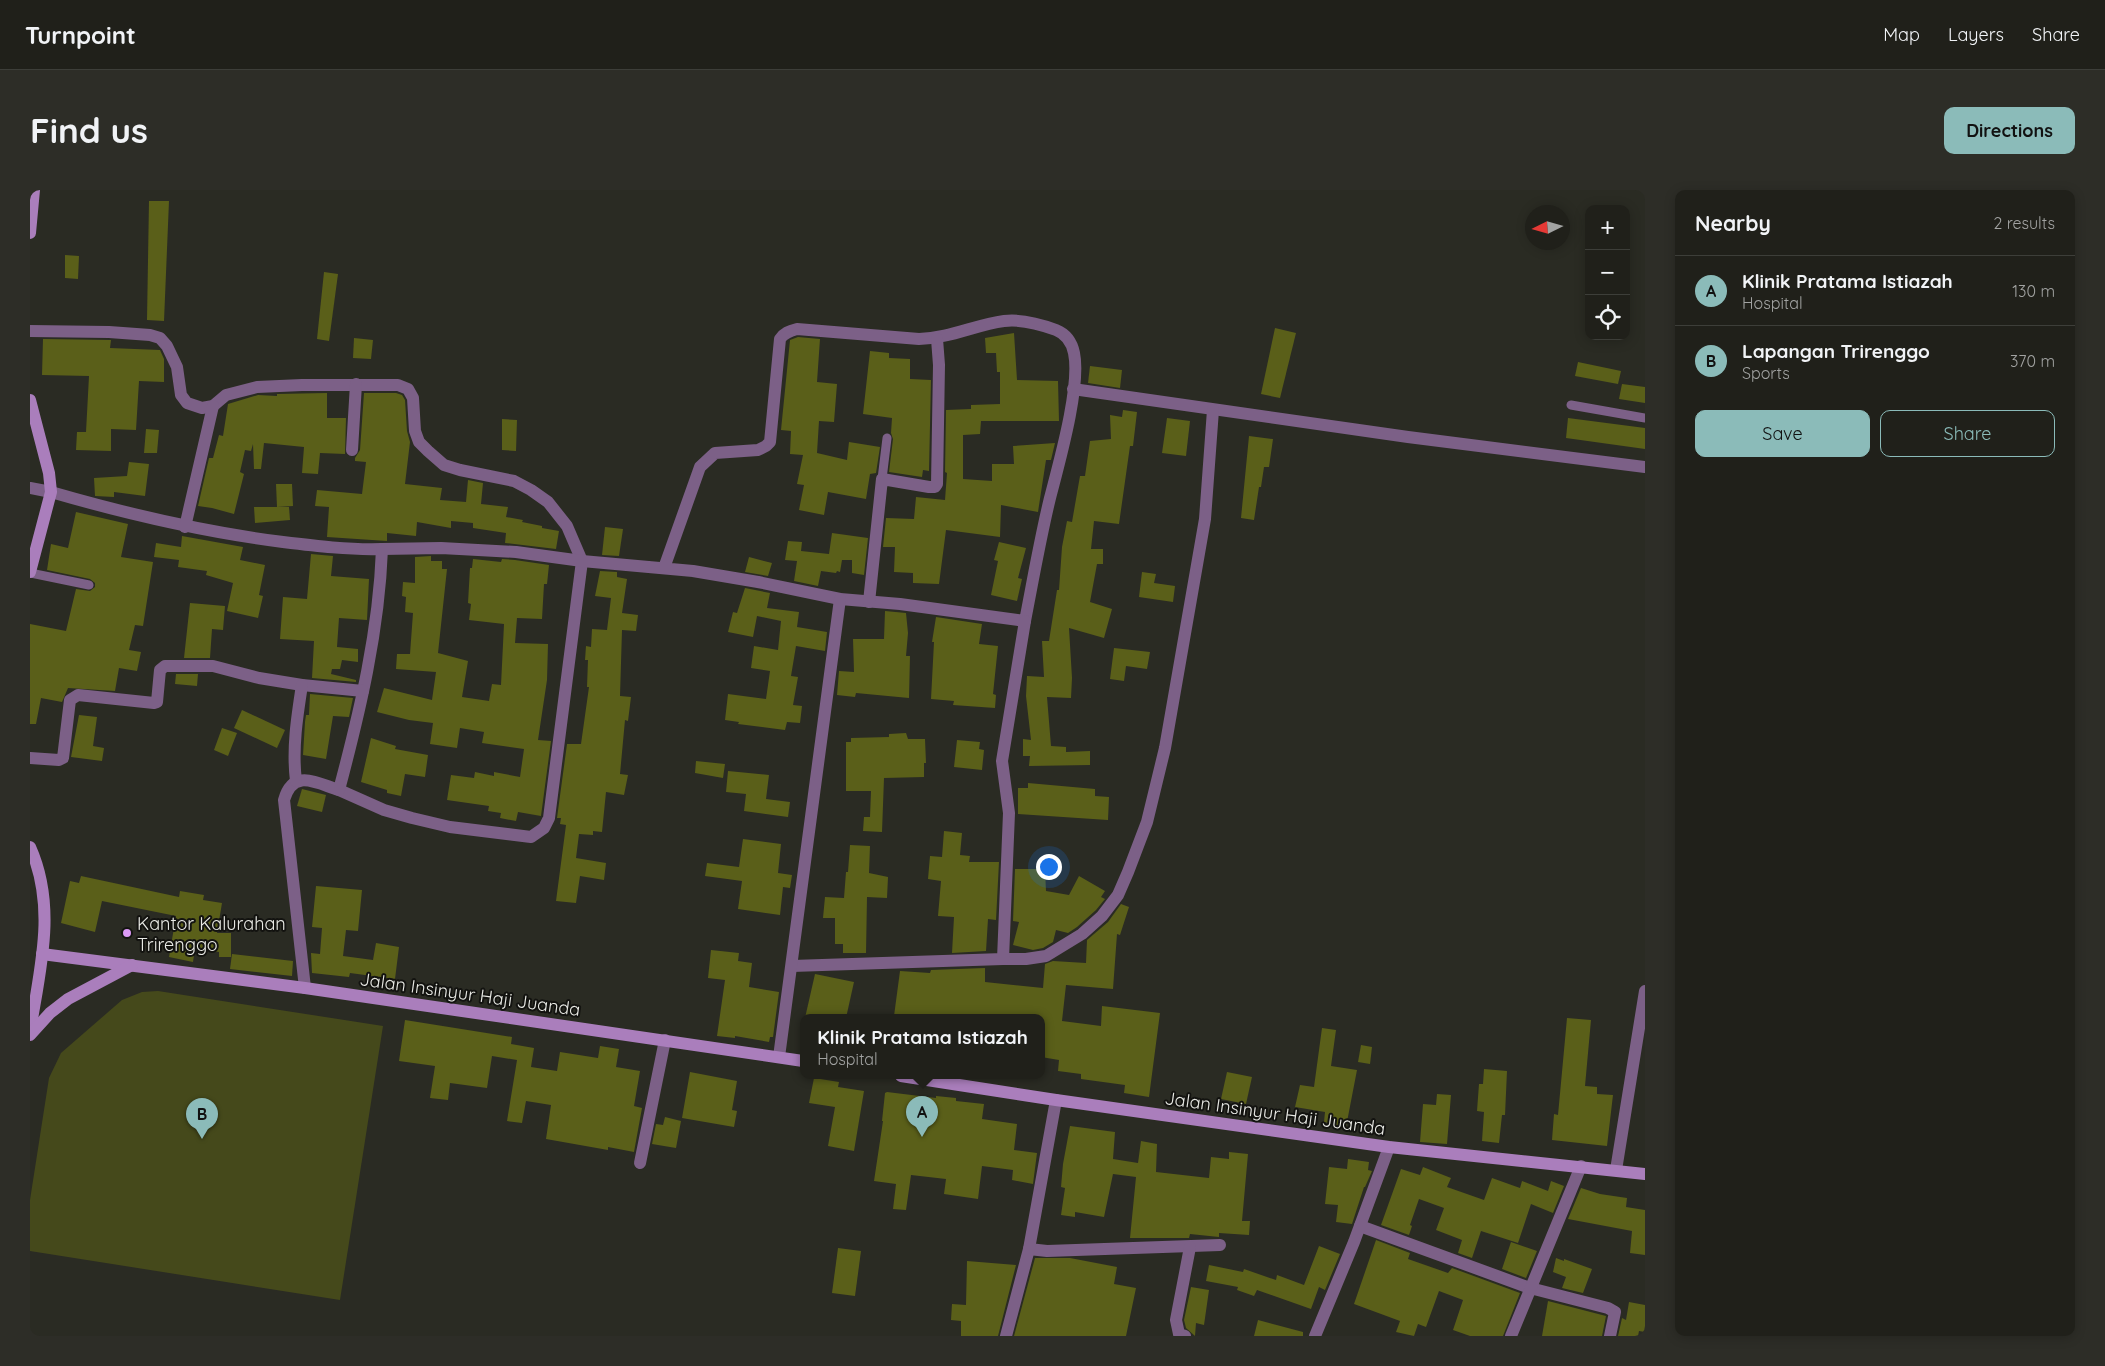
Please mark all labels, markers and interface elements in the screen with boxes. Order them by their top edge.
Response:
text: Turnpoint [25,20,136,50]
text: Map [1883,23,1920,46]
text: Layers [1948,23,2004,46]
text: Share [2032,23,2080,46]
button: Directions [1944,107,2075,154]
text: Find us [30,108,148,152]
north arrow [1525,205,1570,250]
map controls [1585,205,1630,340]
button: + [1585,205,1630,250]
text: Nearby [1695,210,1771,236]
text: 2 results [1993,213,2055,233]
button: − [1585,250,1630,295]
text: Klinik Pratama Istiazah [1742,269,1953,293]
text: A [1706,281,1716,301]
text: 130 m [2012,281,2055,301]
text: Hospital [1742,293,1803,313]
button: locate [1585,295,1630,340]
text: Lapangan Trirenggo [1742,339,1930,363]
text: B [1706,351,1716,371]
text: 370 m [2010,351,2055,371]
text: Sports [1742,363,1790,383]
button: Save [1695,410,1870,457]
button: Share [1880,410,2055,457]
your location [1036,854,1062,880]
place label: Kantor Kalurahan Trirenggo [137,912,286,956]
marker: Kantor Kalurahan Trirenggo [121,927,133,939]
street label: Jalan Insinyur Haji Juanda [358,967,582,1021]
popup [800,1014,1045,1079]
text: Klinik Pratama Istiazah [817,1025,1028,1049]
text: Hospital [817,1049,878,1069]
street label: Jalan Insinyur Haji Juanda [1163,1086,1387,1140]
pin: A [906,1096,938,1137]
pin: B [186,1098,218,1139]

